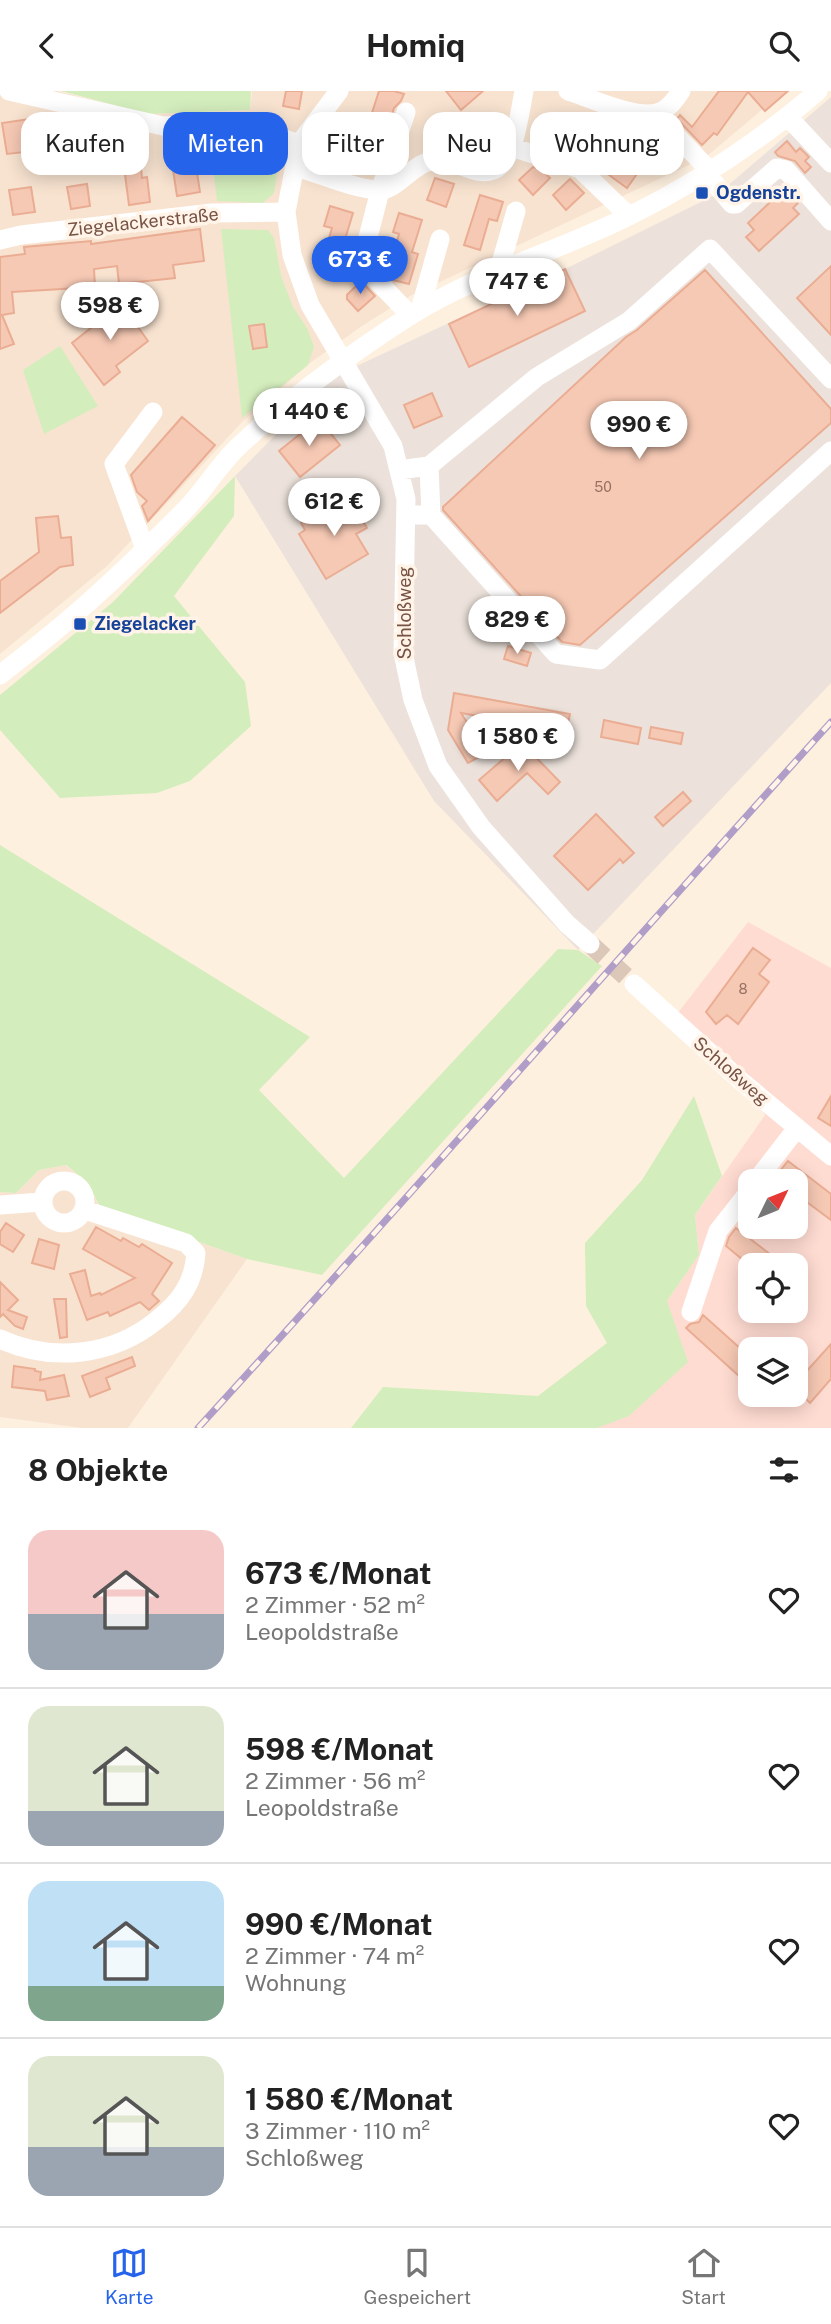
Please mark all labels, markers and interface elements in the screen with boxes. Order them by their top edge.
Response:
icon: back [28,27,66,65]
text: Homiq [366,27,465,64]
icon: search [765,27,803,65]
chip: Kaufen [21,112,149,175]
chip: Mieten [163,112,288,175]
chip: Filter [302,112,409,175]
chip: Neu [423,112,516,175]
chip: Wohnung [530,112,684,175]
place label: Ogdenstr. [716,182,801,203]
marker: Ogdenstr. [694,185,710,201]
street label: Ziegelackerstraße [66,203,220,240]
pin: 673 € [311,237,409,296]
text: 673 € [328,245,392,272]
pin: 747 € [468,259,566,318]
text: 747 € [485,267,549,294]
pin: 598 € [61,282,159,342]
text: 598 € [77,291,143,318]
pin: 1 440 € [244,389,374,448]
text: 1 440 € [269,397,349,424]
pin: 990 € [590,401,688,461]
text: 990 € [606,410,672,437]
pin: 612 € [285,479,383,538]
house number: 50 [594,479,612,495]
text: 612 € [304,487,364,514]
street label: Schloßweg [394,566,415,660]
pin: 829 € [468,596,566,656]
text: 829 € [484,605,550,632]
place label: Ziegelacker [94,613,197,634]
marker: Ziegelacker [72,616,88,632]
pin: 1 580 € [453,713,583,773]
text: 1 580 € [478,722,558,749]
house number: 8 [738,981,748,997]
street label: Schloßweg [689,1032,773,1109]
north arrow [738,1169,808,1239]
map controls [738,1169,808,1407]
button: locate [738,1253,808,1323]
button: layers [738,1337,808,1407]
icon: filters [765,1451,803,1489]
text: 8 Objekte [28,1452,168,1488]
text: 673 €/Monat [245,1555,432,1591]
icon: home [84,1558,168,1642]
icon: heart [765,1581,803,1619]
text: 2 Zimmer · 52 m² [245,1591,425,1618]
text: Leopoldstraße [245,1618,399,1645]
text: 598 €/Monat [245,1731,434,1767]
icon: home [84,1734,168,1818]
icon: heart [765,1757,803,1795]
text: 2 Zimmer · 56 m² [245,1767,426,1794]
text: Leopoldstraße [245,1794,399,1821]
text: 990 €/Monat [245,1906,432,1942]
icon: home [84,1909,168,1993]
icon: heart [765,1932,803,1970]
text: 2 Zimmer · 74 m² [245,1942,424,1969]
text: Wohnung [245,1969,347,1996]
text: 1 580 €/Monat [245,2081,453,2117]
icon: home [84,2084,168,2168]
icon: heart [765,2107,803,2145]
text: 3 Zimmer · 110 m² [245,2117,430,2144]
text: Schloßweg [245,2144,364,2171]
tab: Karte [105,2244,153,2308]
tab: Gespeichert [364,2244,471,2308]
tab: Start [681,2244,726,2308]

